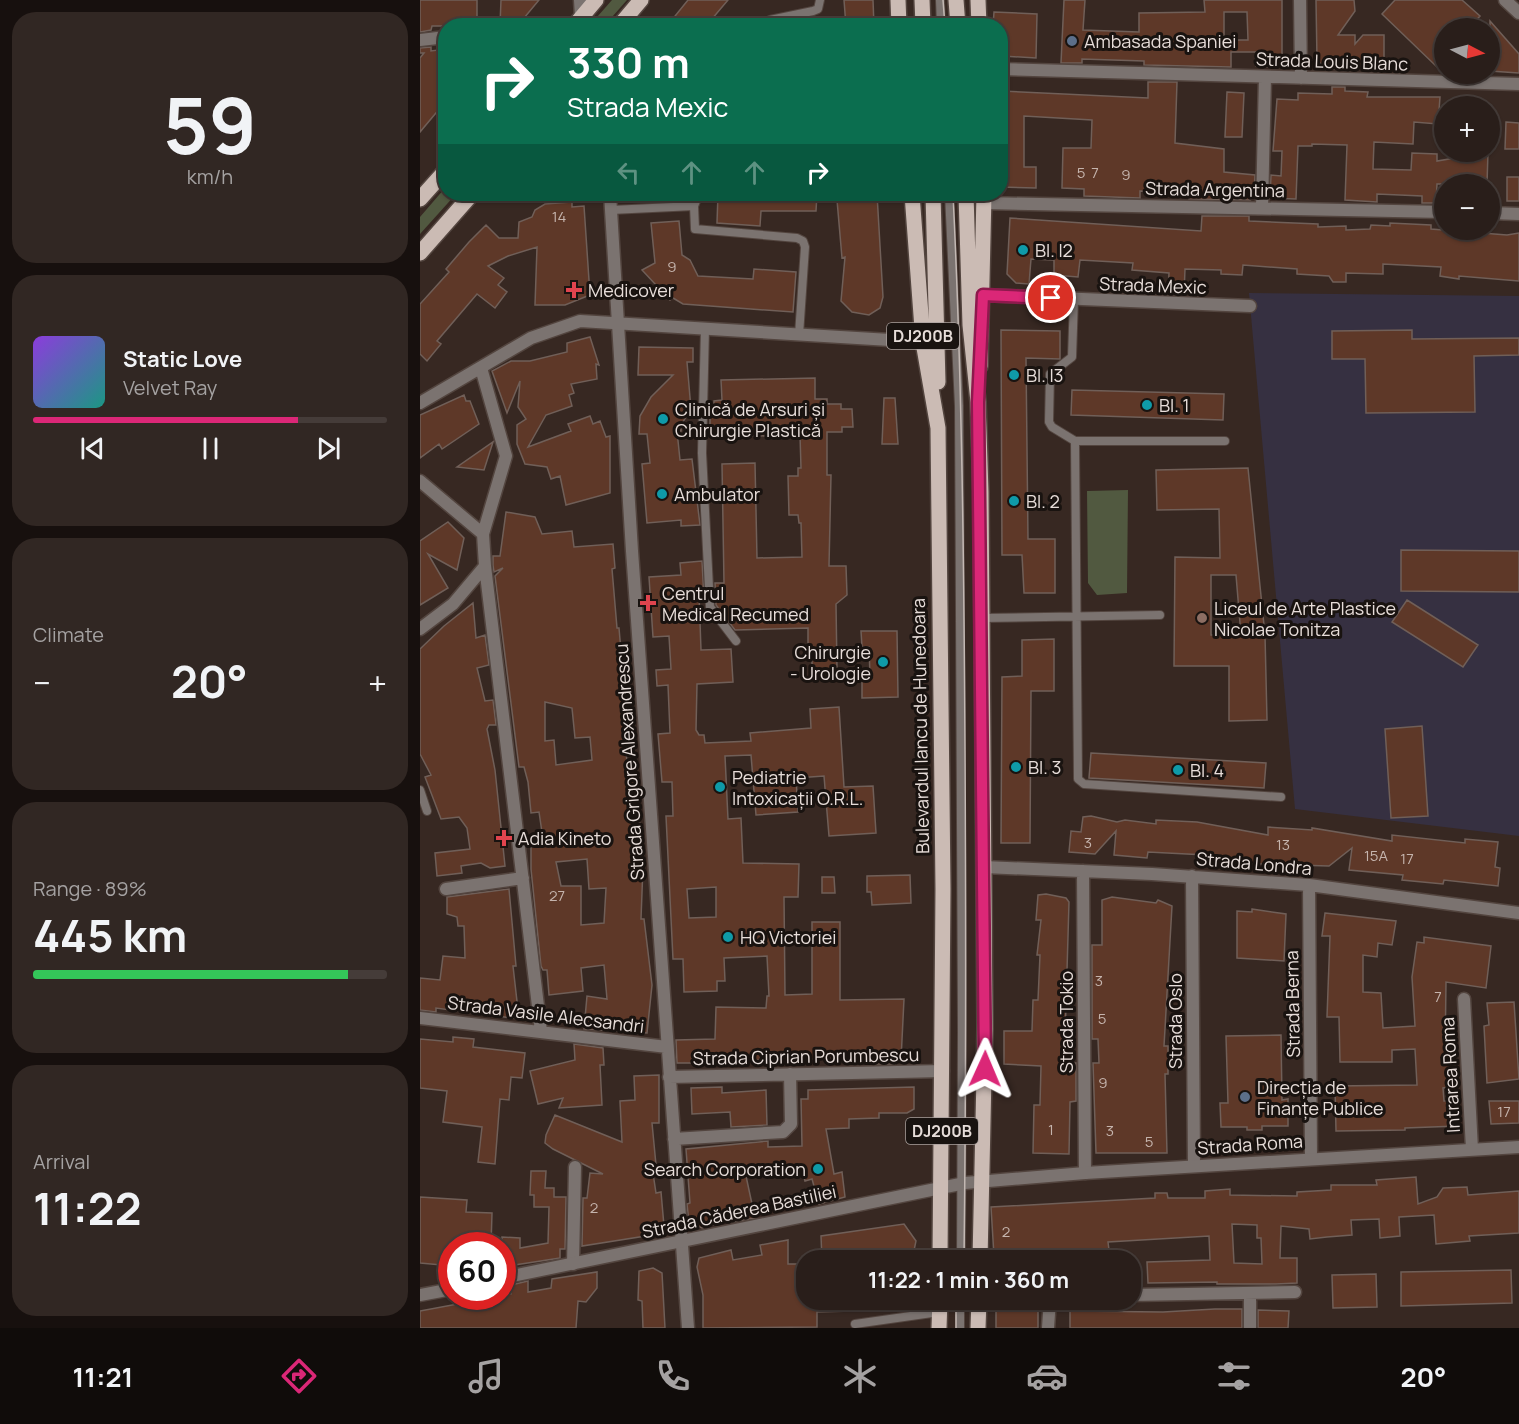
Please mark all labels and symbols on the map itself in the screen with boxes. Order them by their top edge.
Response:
north arrow [1434,18,1500,84]
place label: Ambasada Spaniei [1084,29,1236,53]
marker: Ambasada Spaniei [1065,34,1079,48]
street label: Strada Louis Blanc [1255,46,1409,76]
house number: 5 [1077,162,1085,183]
house number: 7 [1091,162,1099,183]
house number: 9 [1121,164,1131,185]
street label: Strada Argentina [1145,176,1285,202]
house number: 14 [552,206,566,227]
place label: Bl. I2 [1035,238,1073,262]
marker: Bl. I2 [1016,243,1030,257]
house number: 9 [667,256,677,277]
street label: Strada Mexic [1099,271,1207,299]
pin [1025,272,1076,323]
place label: Medicover [588,278,675,302]
marker: Medicover [565,281,583,299]
road number: DJ200B [887,323,959,349]
place label: Bl. I3 [1026,363,1064,387]
marker: Bl. I3 [1007,368,1021,382]
place label: Bl. 1 [1159,393,1189,417]
place label: Clinică de Arsuri și Chirurgie Plastică [675,397,825,442]
marker: Bl. 1 [1140,398,1154,412]
marker: Clinică de Arsuri și Chirurgie Plastică [656,412,670,426]
place label: Ambulator [674,482,761,506]
marker: Ambulator [655,487,669,501]
place label: Bl. 2 [1026,489,1060,513]
marker: Bl. 2 [1007,494,1021,508]
place label: Centrul Medical Recumed [662,581,809,626]
marker: Centrul Medical Recumed [639,594,657,612]
place label: Liceul de Arte Plastice Nicolae Tonitza [1214,596,1396,641]
street label: Bulevardul Iancu de Hunedoara [906,598,934,854]
marker: Liceul de Arte Plastice Nicolae Tonitza [1195,611,1209,625]
place label: Chirurgie - Urologie [790,640,871,685]
street label: Strada Grigore Alexandrescu [609,643,649,881]
marker: Chirurgie - Urologie [876,655,890,669]
place label: Bl. 3 [1028,755,1061,779]
place label: Bl. 4 [1190,758,1224,782]
marker: Bl. 3 [1009,760,1023,774]
marker: Bl. 4 [1171,763,1185,777]
place label: Pediatrie Intoxicații O.R.L. [732,765,863,810]
marker: Pediatrie Intoxicații O.R.L. [713,780,727,794]
place label: Adia Kineto [518,826,611,850]
marker: Adia Kineto [495,829,513,847]
house number: 3 [1084,832,1092,853]
house number: 13 [1276,834,1290,855]
house number: 15A [1364,845,1389,866]
street label: Strada Londra [1195,846,1313,880]
house number: 17 [1400,848,1414,869]
house number: 27 [549,885,565,906]
place label: HQ Victoriei [740,925,837,949]
marker: HQ Victoriei [721,930,735,944]
street label: Strada Berna [1279,950,1305,1058]
house number: 3 [1095,970,1103,991]
street label: Strada Tokio [1054,971,1078,1073]
street label: Strada Oslo [1163,973,1187,1069]
house number: 7 [1434,986,1442,1007]
street label: Strada Vasile Alecsandri [446,990,646,1038]
house number: 5 [1098,1008,1106,1029]
street label: Intrarea Roma [1435,1017,1465,1133]
position arrow [953,1037,1017,1101]
street label: Strada Ciprian Porumbescu [693,1042,919,1070]
house number: 9 [1098,1072,1108,1093]
place label: Direcția de Finanțe Publice [1257,1075,1383,1120]
marker: Direcția de Finanțe Publice [1238,1090,1252,1104]
house number: 17 [1497,1101,1511,1122]
road number: DJ200B [906,1118,978,1144]
house number: 1 [1048,1119,1054,1140]
house number: 3 [1106,1120,1114,1141]
street label: Strada Roma [1196,1128,1304,1160]
house number: 5 [1145,1131,1153,1152]
place label: Search Corporation [644,1157,806,1181]
marker: Search Corporation [811,1162,825,1176]
street label: Strada Căderea Bastiliei [640,1179,838,1243]
house number: 2 [590,1197,598,1218]
house number: 2 [1002,1221,1010,1242]
speed limit sign: 60 [438,1232,516,1310]

